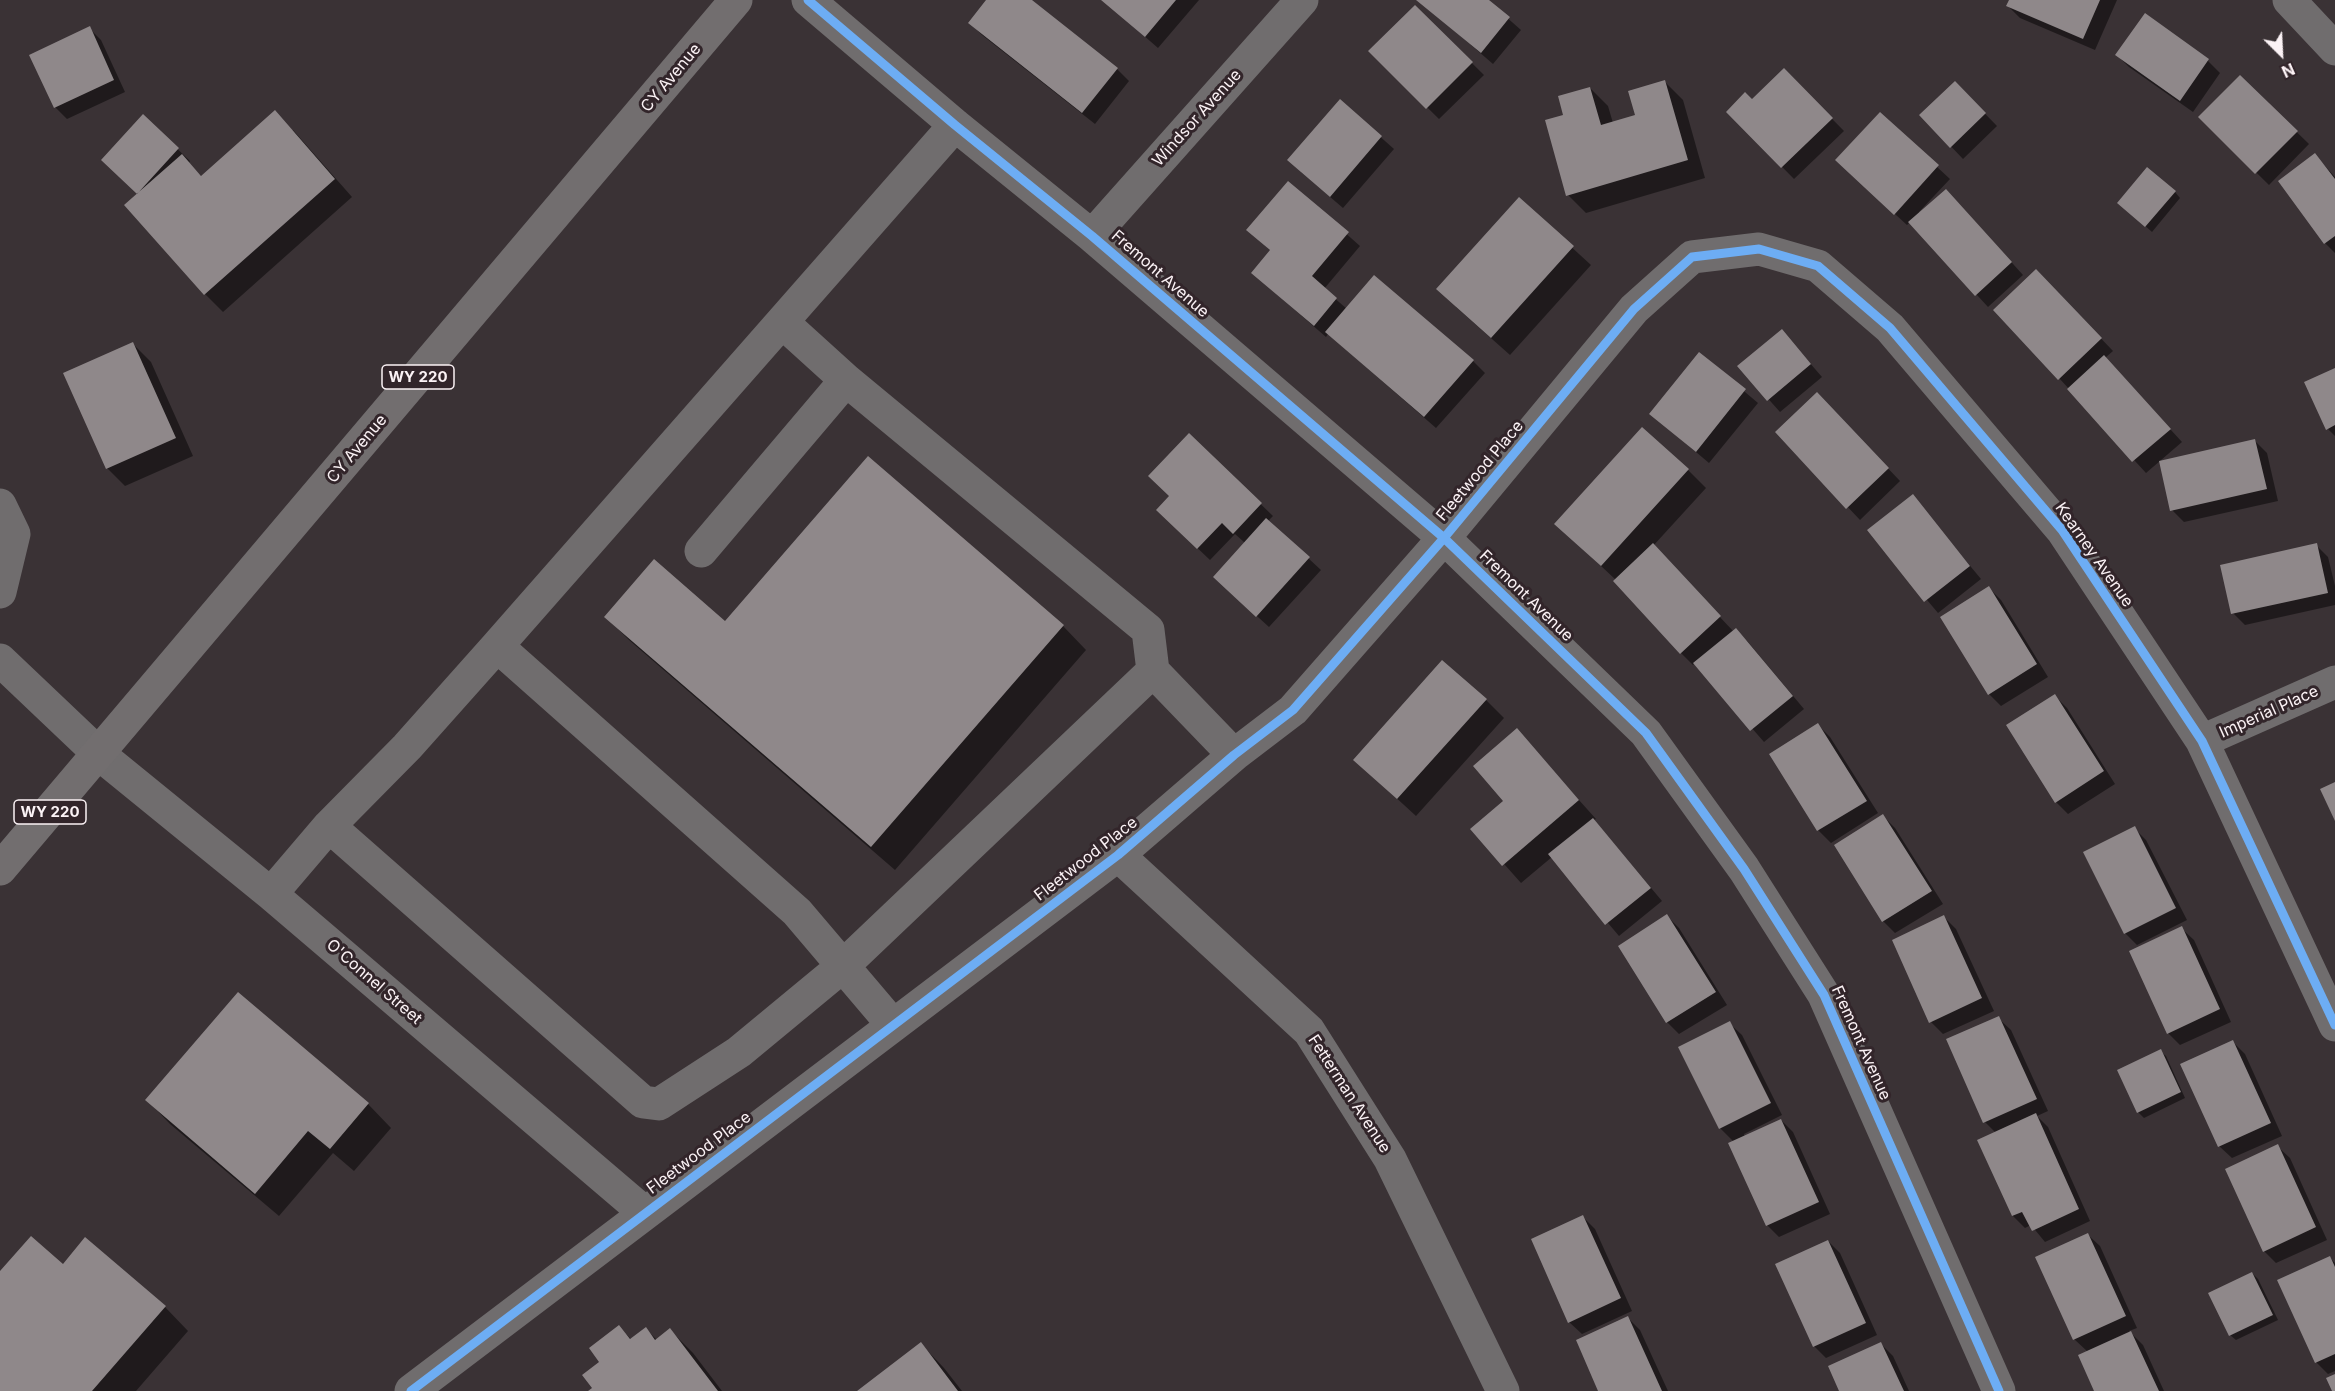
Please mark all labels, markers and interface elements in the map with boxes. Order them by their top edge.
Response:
north arrow [2251,24,2311,84]
street label: CY Avenue [637,40,705,116]
text: N [2279,59,2298,82]
street label: Windsor Avenue [1148,66,1246,170]
street label: Fremont Avenue [1107,226,1213,322]
road number: WY 220 [382,365,454,389]
street label: CY Avenue [323,411,391,487]
street label: Fleetwood Place [1432,417,1528,525]
street label: Kearney Avenue [2051,499,2137,611]
street label: Fremont Avenue [1475,546,1577,646]
street label: Imperial Place [2216,682,2322,742]
road number: WY 220 [14,800,86,824]
street label: Fleetwood Place [1031,813,1141,905]
street label: O'Connel Street [322,935,426,1029]
street label: Fremont Avenue [1827,983,1895,1103]
street label: Fetterman Avenue [1304,1031,1394,1157]
street label: Fleetwood Place [643,1108,755,1198]

